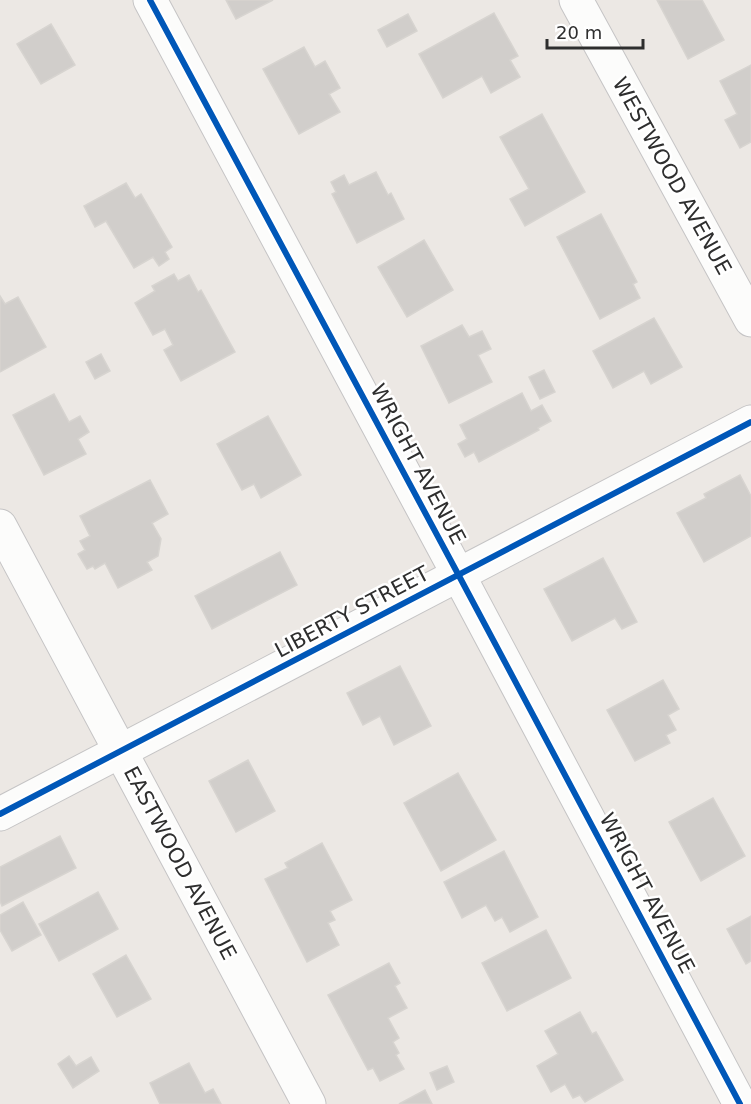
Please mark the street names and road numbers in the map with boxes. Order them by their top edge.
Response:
street label: WESTWOOD AVENUE [608,73,736,279]
street label: WRIGHT AVENUE [366,380,470,548]
street label: LIBERTY STREET [271,561,433,663]
street label: EASTWOOD AVENUE [119,762,241,964]
street label: WRIGHT AVENUE [595,809,699,977]

